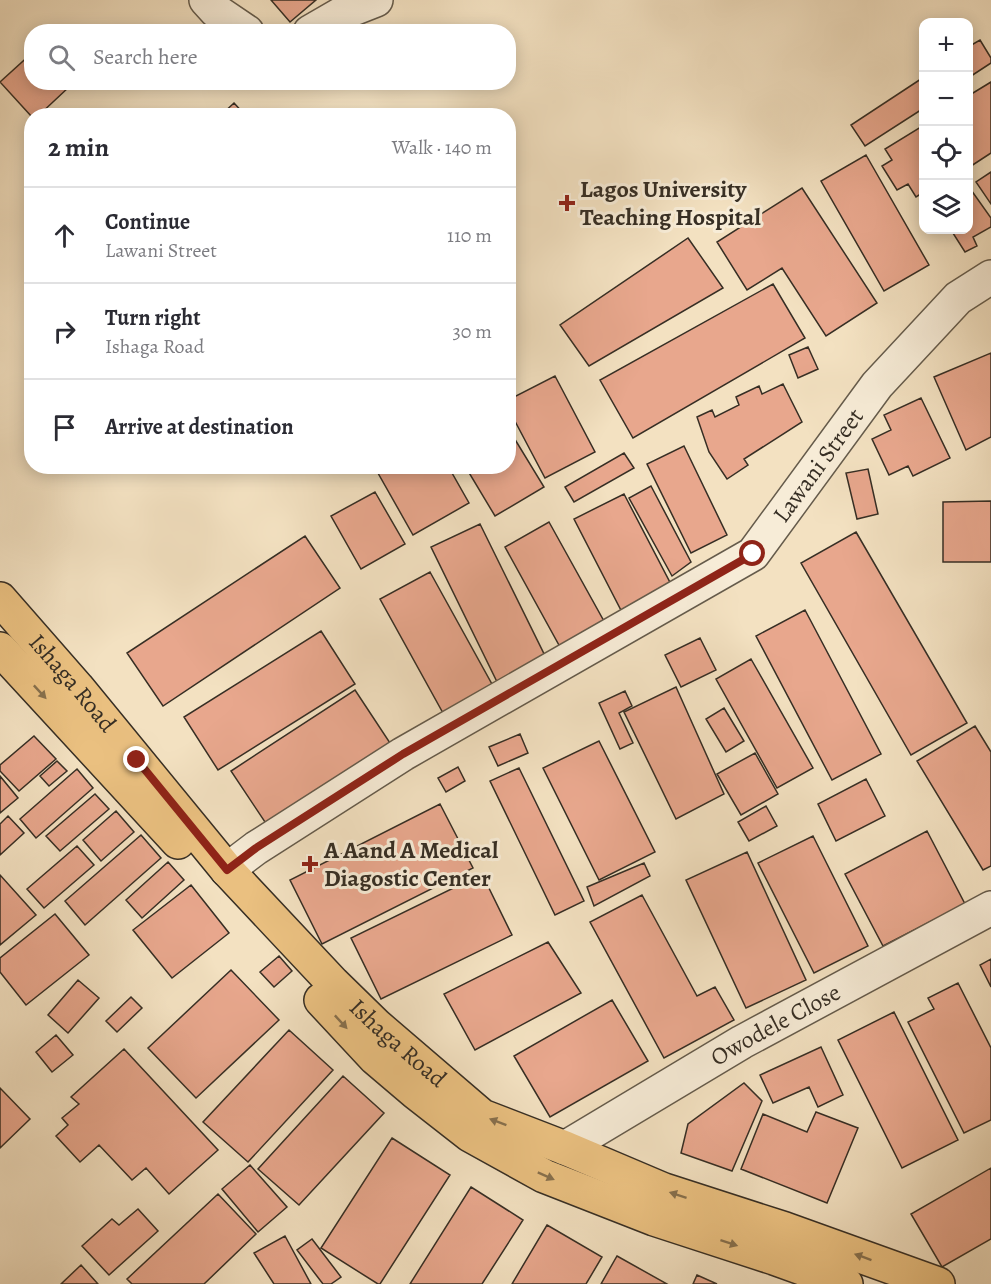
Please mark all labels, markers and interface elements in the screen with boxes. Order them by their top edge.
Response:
map controls [919,18,973,234]
button: + [919,18,973,72]
search box [24,24,516,90]
icon: search [45,41,78,74]
text: Search here [93,42,198,72]
button: − [919,72,973,126]
button: locate [919,126,973,180]
text: 2 min [48,130,109,165]
text: Walk · 140 m [392,134,492,161]
place label: Lagos University Teaching Hospital [580,173,761,233]
button: layers [919,180,973,234]
marker: Lagos University Teaching Hospital [558,194,576,212]
text: Continue [105,207,190,237]
icon: ahead [48,219,81,252]
text: 110 m [447,222,492,249]
text: Lawani Street [105,237,217,264]
text: Turn right [105,303,201,333]
icon: right [48,315,81,348]
text: 30 m [452,318,492,345]
text: Ishaga Road [105,333,205,360]
street label: Lawani Street [765,402,871,529]
icon: arrive [48,411,81,444]
text: Arrive at destination [105,412,294,442]
route start [739,540,765,566]
street label: Ishaga Road [22,627,124,739]
one-way arrow [33,685,47,700]
route end [123,746,149,772]
place label: A Aand A Medical Diagostic Center [323,834,499,894]
marker: A Aand A Medical Diagostic Center [301,855,319,873]
street label: Owodele Close [704,976,846,1073]
street label: Ishaga Road [342,992,453,1095]
one-way arrow [334,1015,348,1029]
one-way arrow [488,1117,506,1127]
one-way arrow [538,1172,555,1181]
one-way arrow [669,1190,687,1199]
one-way arrow [720,1239,738,1249]
one-way arrow [854,1252,872,1261]

